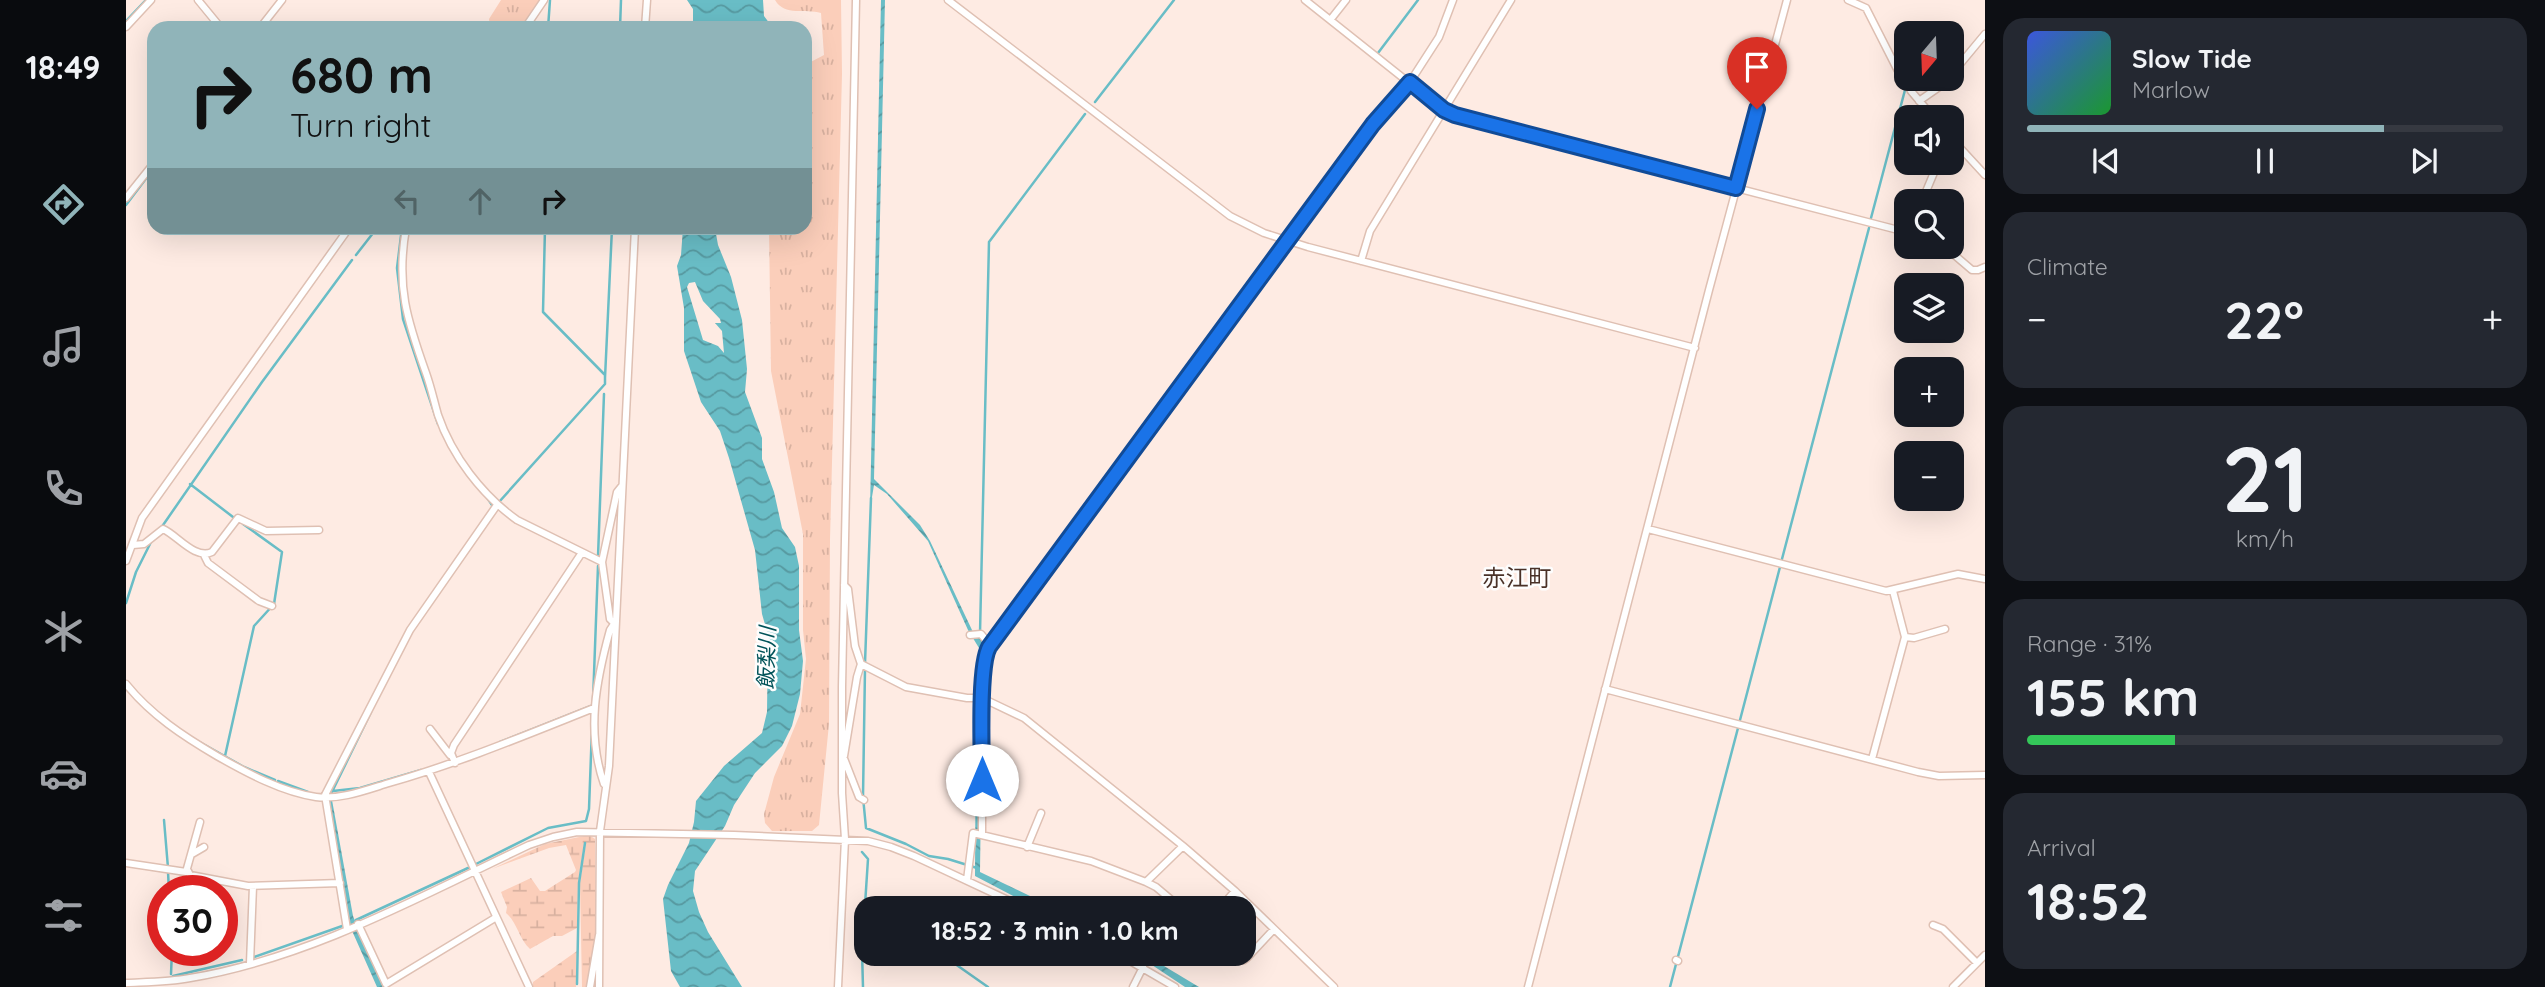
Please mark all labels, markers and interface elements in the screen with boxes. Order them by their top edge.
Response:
north arrow [1894,21,1964,91]
map controls [1894,21,1964,511]
pin [1727,37,1787,109]
text: Slow Tide [2132,42,2252,75]
text: 680 m [290,44,433,105]
text: 18:49 [25,47,101,87]
icon: arrive [1738,48,1776,86]
icon: right [175,49,266,140]
text: Marlow [2132,75,2210,104]
text: Turn right [290,105,431,145]
button: sound [1894,105,1964,175]
icon: previous [2087,142,2125,180]
icon: pause [2246,142,2284,180]
icon: next [2405,142,2443,180]
icon: directions [39,180,88,229]
icon: left [388,182,426,220]
icon: ahead [461,182,499,220]
icon: right [534,182,572,220]
button: search [1894,189,1964,259]
text: Climate [2027,252,2108,281]
button: layers [1894,273,1964,343]
text: 22° [2224,287,2304,352]
text: − [2027,295,2047,343]
text: + [2482,295,2503,343]
icon: music [39,322,88,371]
button: + [1894,357,1964,427]
text: 21 [2221,421,2309,535]
button: − [1894,441,1964,511]
icon: phone [39,464,88,513]
text: km/h [2236,524,2294,553]
district label: 赤江町 [1483,563,1552,592]
icon: climate [39,607,88,656]
water label: 飯梨川 [752,624,780,690]
text: Range · 31% [2027,629,2152,658]
text: 155 km [2027,664,2199,729]
position arrow [945,743,1019,817]
icon: car [39,749,88,798]
text: Arrival [2027,833,2096,862]
text: 18:52 [2027,868,2149,933]
speed limit sign: 30 [147,875,238,966]
icon: filters [39,891,88,940]
text: 18:52 · 3 min · 1.0 km [931,914,1179,947]

